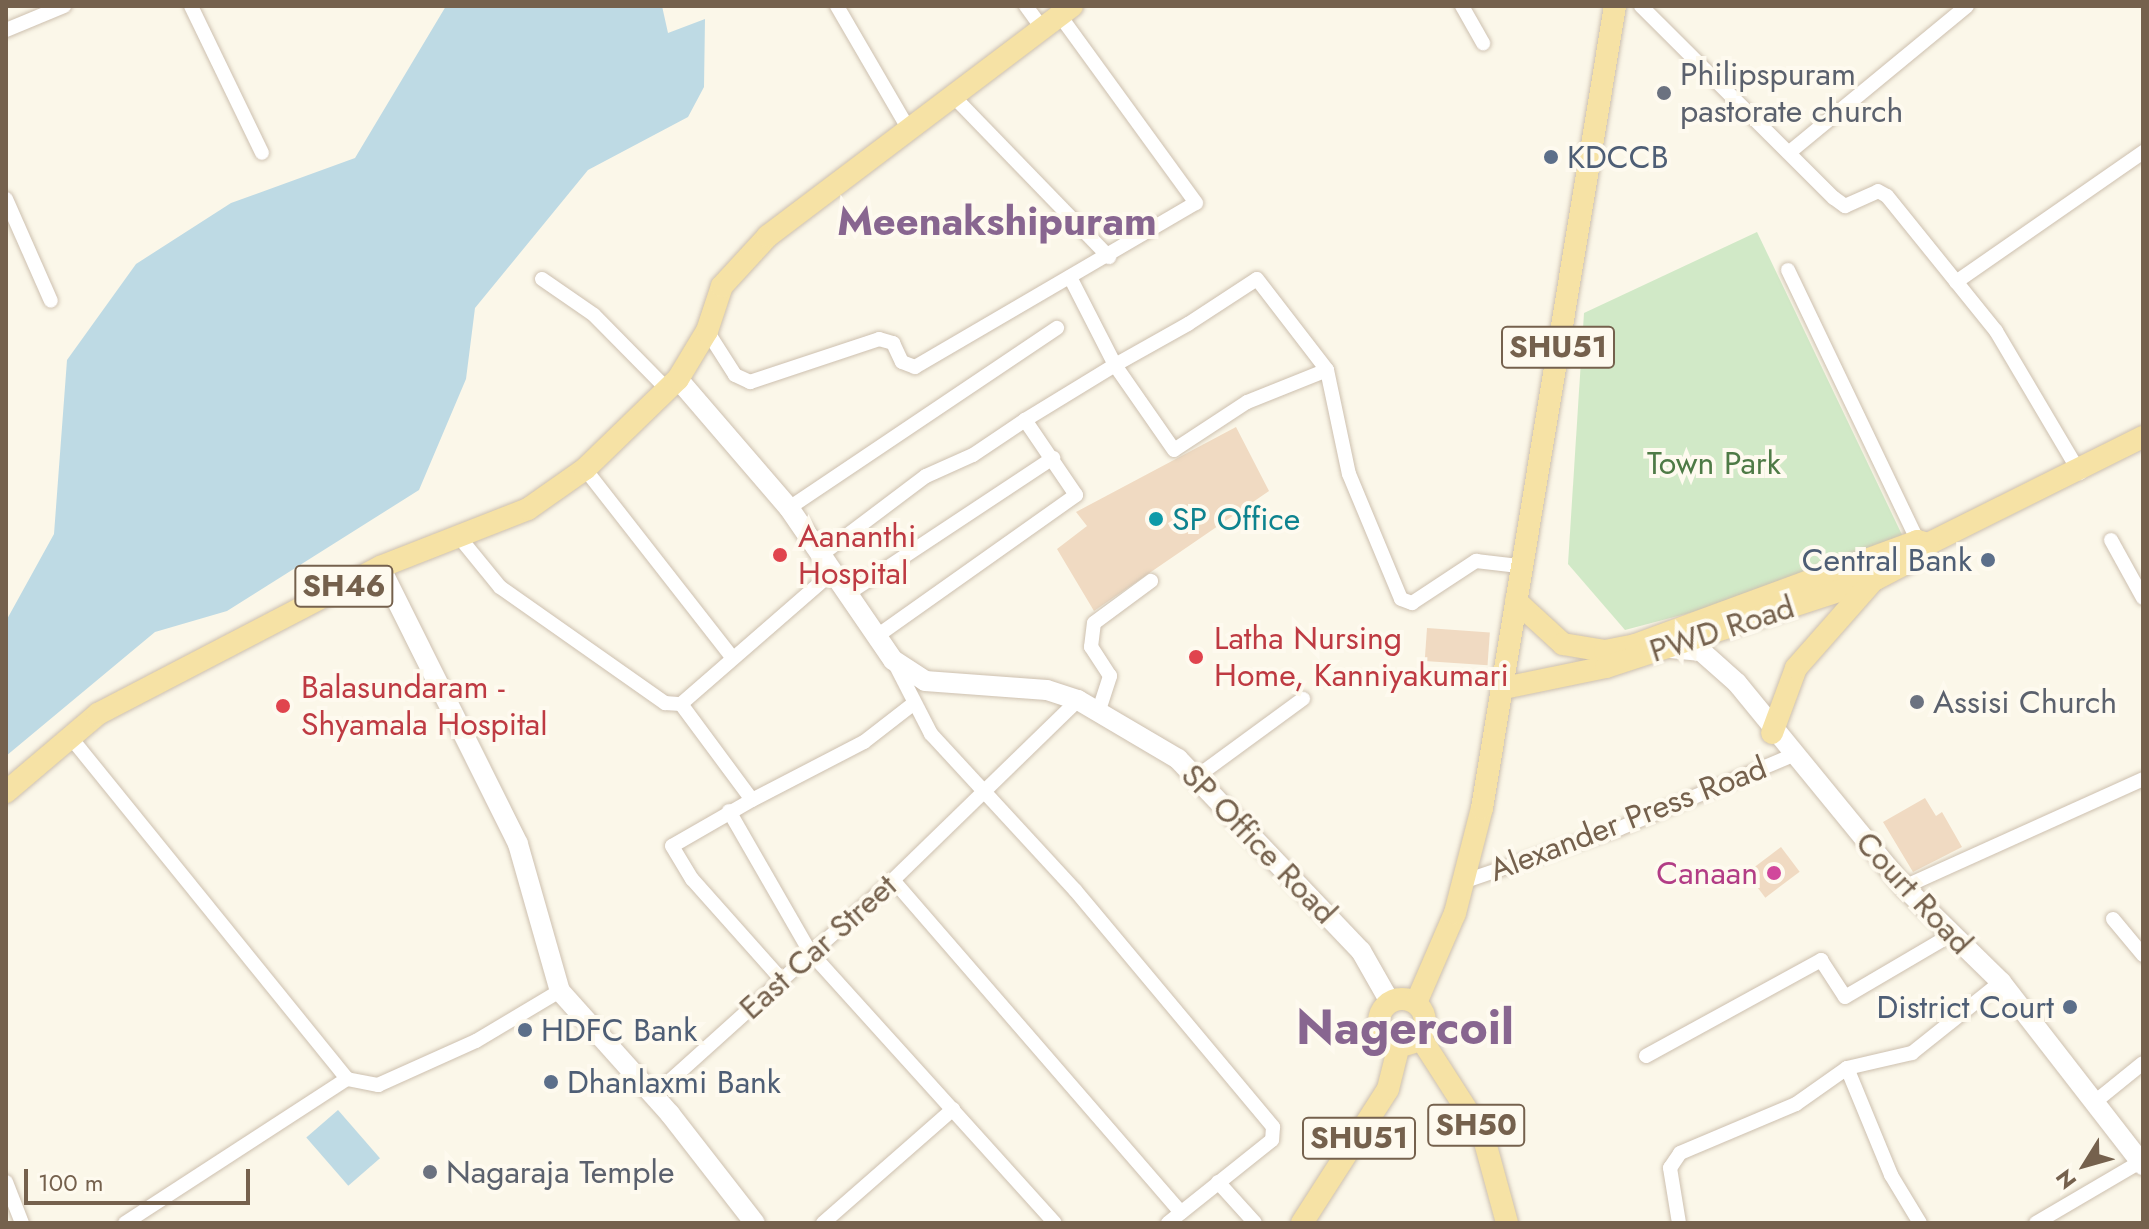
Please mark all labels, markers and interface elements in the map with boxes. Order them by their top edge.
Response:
place label: Philipspuram pastorate church [1680,56,1903,131]
marker: Philipspuram pastorate church [1655,84,1673,102]
place label: KDCCB [1567,138,1669,176]
marker: KDCCB [1542,148,1560,166]
district label: Meenakshipuram [837,197,1157,245]
road number: SHU51 [1500,321,1616,373]
park label: Town Park [1647,444,1781,482]
place label: SP Office [1172,500,1300,538]
marker: SP Office [1147,510,1165,528]
place label: Aananthi Hospital [798,518,916,593]
place label: Central Bank [1802,541,1972,579]
marker: Aananthi Hospital [769,544,791,566]
marker: Central Bank [1979,551,1997,569]
road number: SH46 [294,560,394,612]
street label: PWD Road [1645,588,1799,670]
place label: Latha Nursing Home, Kanniyakumari [1214,620,1509,695]
marker: Latha Nursing Home, Kanniyakumari [1185,646,1207,668]
place label: Balasundaram - Shyamala Hospital [301,669,548,744]
place label: Assisi Church [1933,683,2117,721]
marker: Assisi Church [1908,693,1926,711]
marker: Balasundaram - Shyamala Hospital [272,695,294,717]
street label: Alexander Press Road [1484,748,1772,890]
street label: SP Office Road [1173,756,1345,932]
street label: Court Road [1848,824,1980,962]
place label: Canaan [1656,854,1758,892]
marker: Canaan [1765,864,1783,882]
street label: East Car Street [732,867,904,1027]
place label: District Court [1877,988,2054,1026]
marker: District Court [2061,998,2079,1016]
district label: Nagercoil [1296,999,1514,1057]
place label: HDFC Bank [541,1011,697,1049]
marker: HDFC Bank [516,1021,534,1039]
place label: Dhanlaxmi Bank [567,1063,781,1101]
marker: Dhanlaxmi Bank [542,1073,560,1091]
road number: SH50 [1426,1099,1526,1151]
road number: SHU51 [1301,1112,1417,1164]
north arrow [2045,1125,2125,1205]
scale bar [28,1153,254,1203]
place label: Nagaraja Temple [446,1153,674,1191]
marker: Nagaraja Temple [421,1163,439,1181]
text: N [2048,1163,2084,1196]
text: 100 m [38,1165,104,1200]

